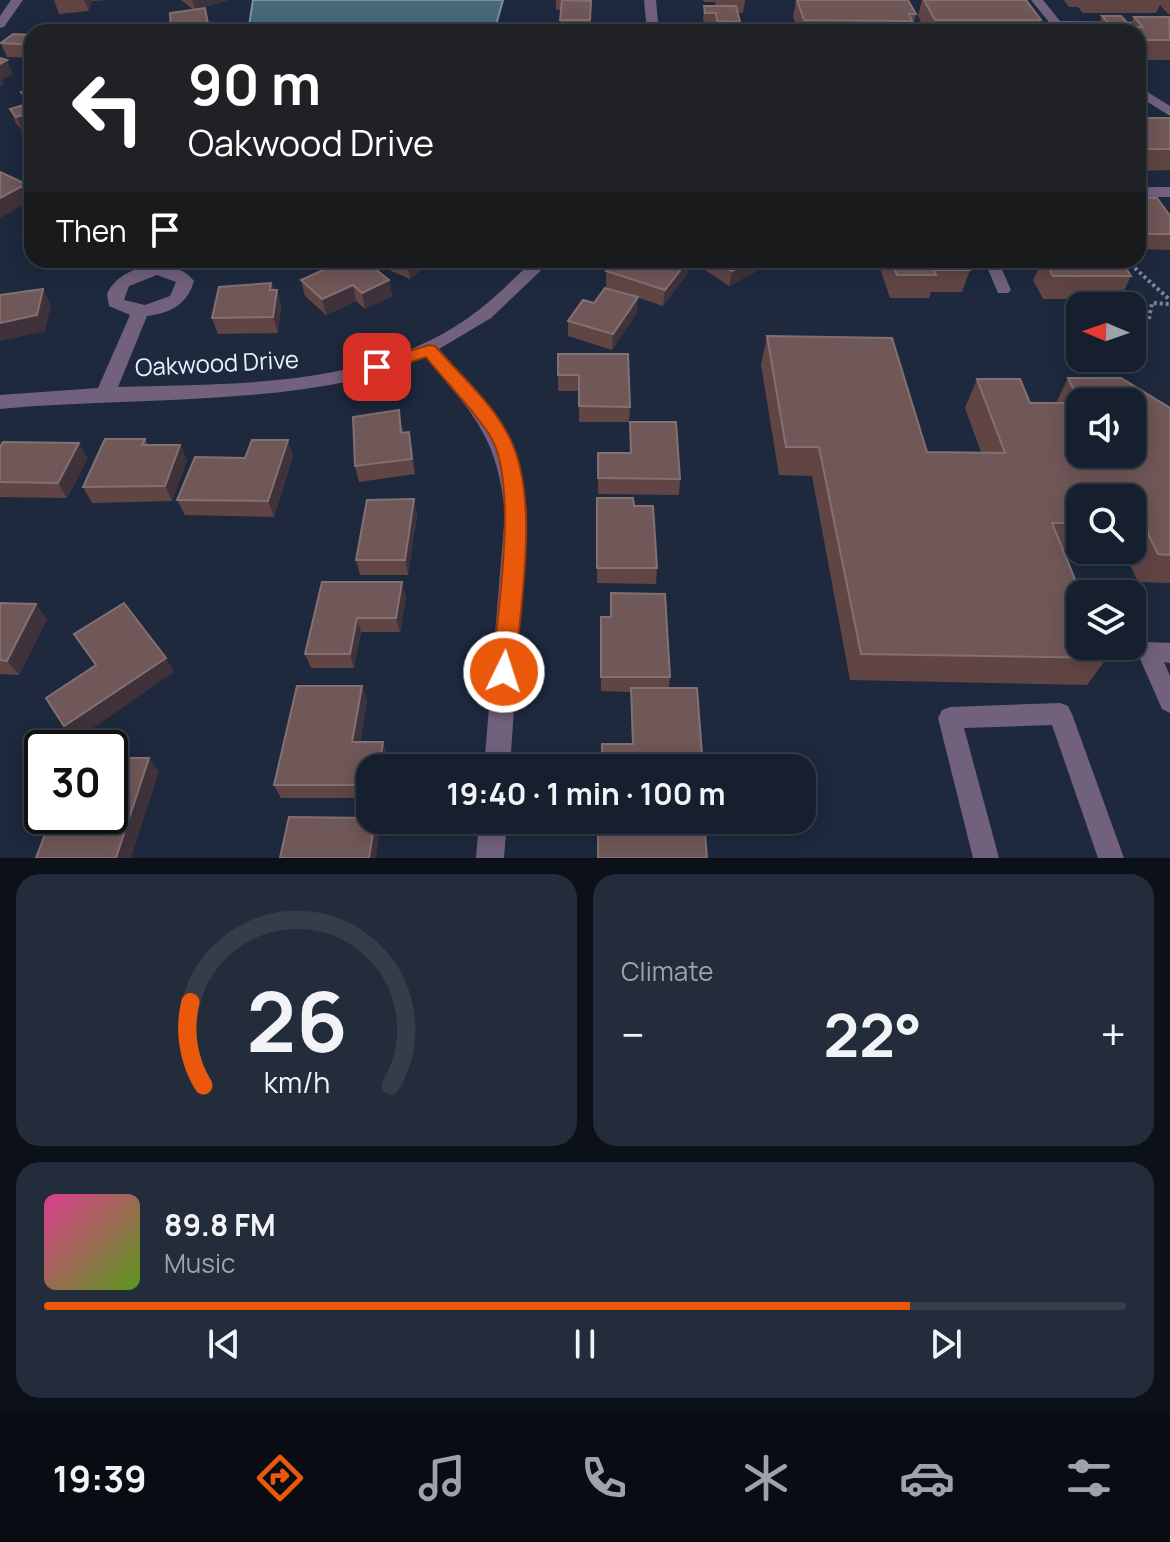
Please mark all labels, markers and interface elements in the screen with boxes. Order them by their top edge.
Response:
text: 90 m [188,45,321,122]
icon: left [56,56,160,160]
text: Oakwood Drive [188,118,434,167]
icon: arrive [143,208,187,252]
text: Then [56,210,127,251]
north arrow [1066,292,1146,372]
map controls [1066,292,1146,660]
pin [343,333,411,401]
street label: Oakwood Drive [134,342,300,383]
icon: arrive [355,345,399,389]
button: sound [1066,388,1146,468]
button: search [1066,484,1146,564]
button: layers [1066,580,1146,660]
position arrow [462,630,546,714]
speed limit sign: 30 [24,730,128,834]
text: 19:40 · 1 min · 100 m [447,773,725,814]
text: Climate [621,953,713,989]
text: 26 [246,963,347,1077]
text: 22° [823,993,922,1075]
text: − [621,1004,645,1064]
text: + [1101,1004,1126,1064]
text: km/h [263,1063,330,1102]
text: 89.8 FM [164,1204,276,1245]
text: Music [164,1245,235,1281]
icon: previous [202,1322,246,1366]
icon: pause [563,1322,607,1366]
icon: next [924,1322,968,1366]
icon: directions [252,1450,308,1506]
icon: music [414,1450,470,1506]
icon: phone [576,1450,632,1506]
icon: climate [738,1450,794,1506]
icon: car [899,1450,955,1506]
icon: filters [1061,1450,1117,1506]
text: 19:39 [53,1454,147,1503]

